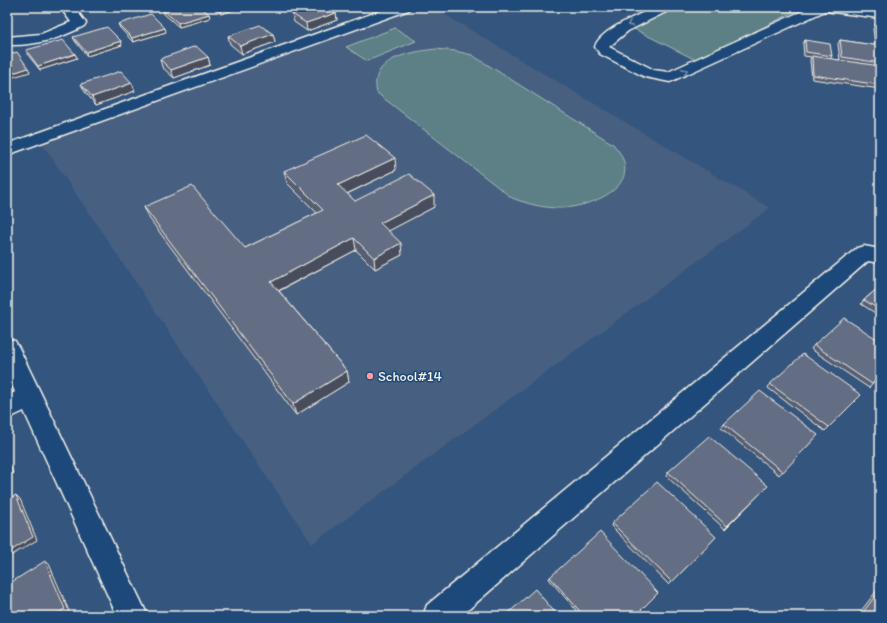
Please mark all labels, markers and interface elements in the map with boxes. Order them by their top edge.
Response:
one-way arrow [627,19,634,27]
one-way arrow [681,68,689,76]
place label: School#14 [378,368,442,385]
marker: School#14 [365,371,375,381]

